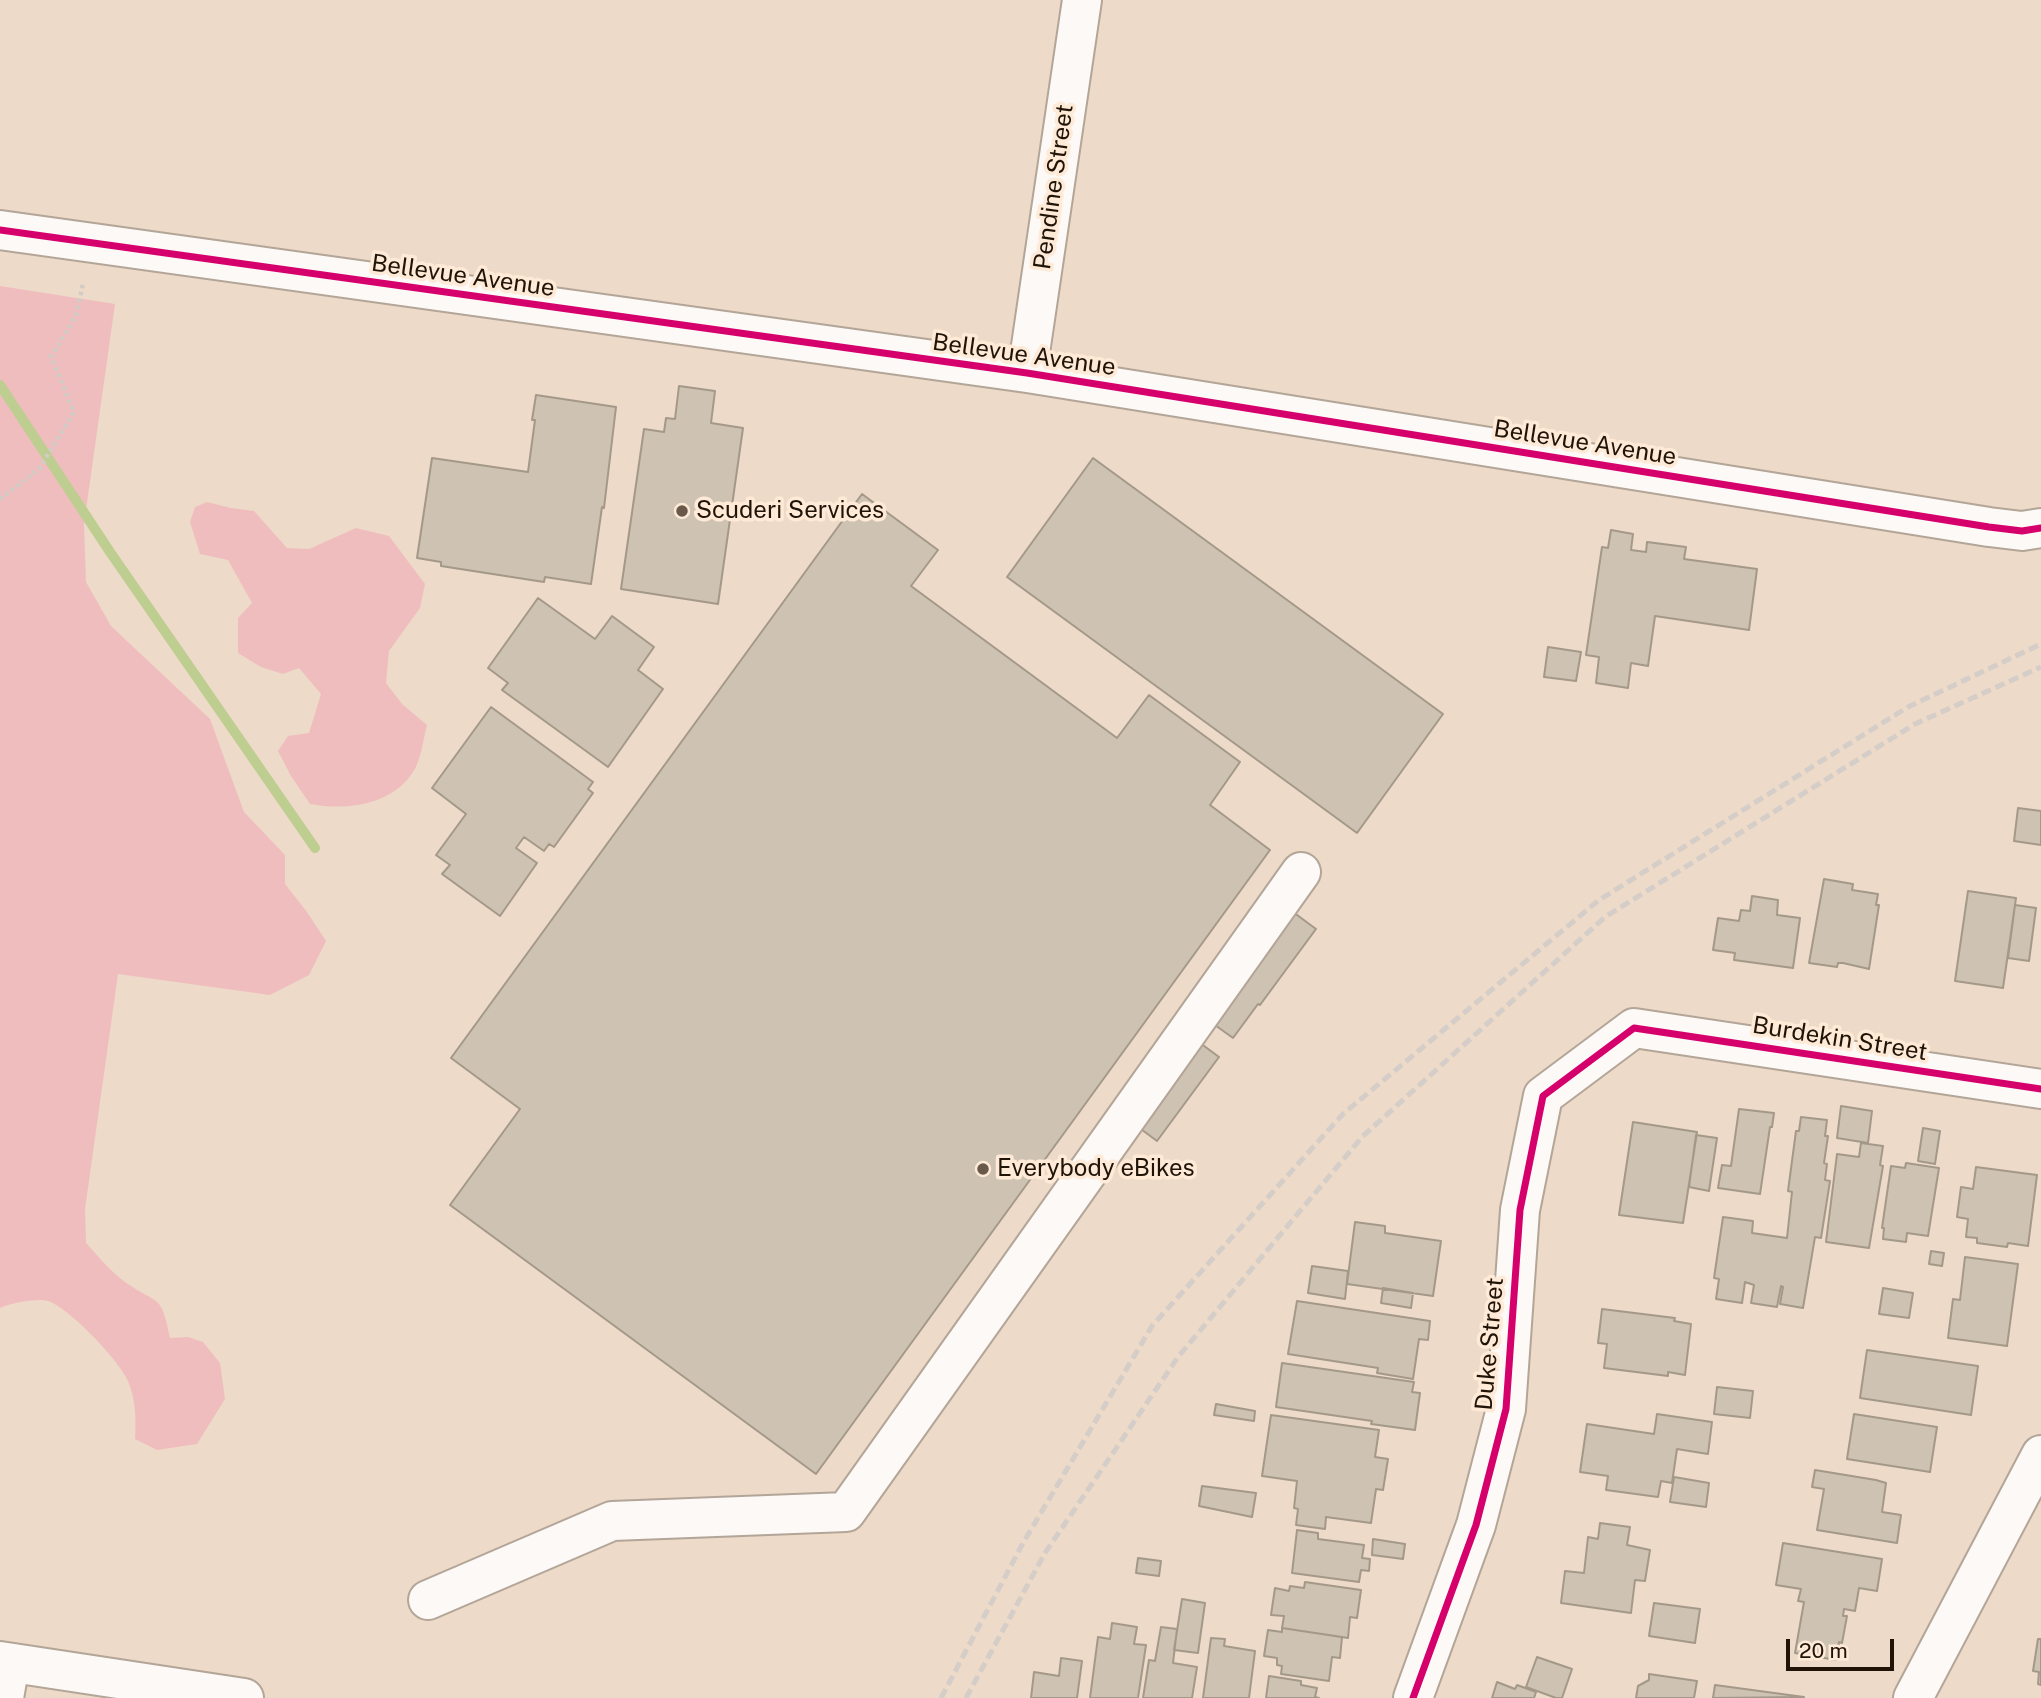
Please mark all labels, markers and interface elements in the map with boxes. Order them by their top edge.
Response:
street label: Pendine Street [1028,103,1080,271]
street label: Bellevue Avenue [370,249,556,303]
street label: Bellevue Avenue [931,328,1117,382]
street label: Bellevue Avenue [1492,414,1678,472]
place label: Scuderi Services [696,497,884,525]
marker: Scuderi Services [674,503,690,519]
street label: Burdekin Street [1751,1011,1929,1067]
place label: Everybody eBikes [997,1155,1195,1183]
marker: Everybody eBikes [975,1161,991,1177]
street label: Duke Street [1470,1276,1510,1412]
scale bar [1789,1624,1898,1668]
text: 20 m [1799,1638,1848,1663]

